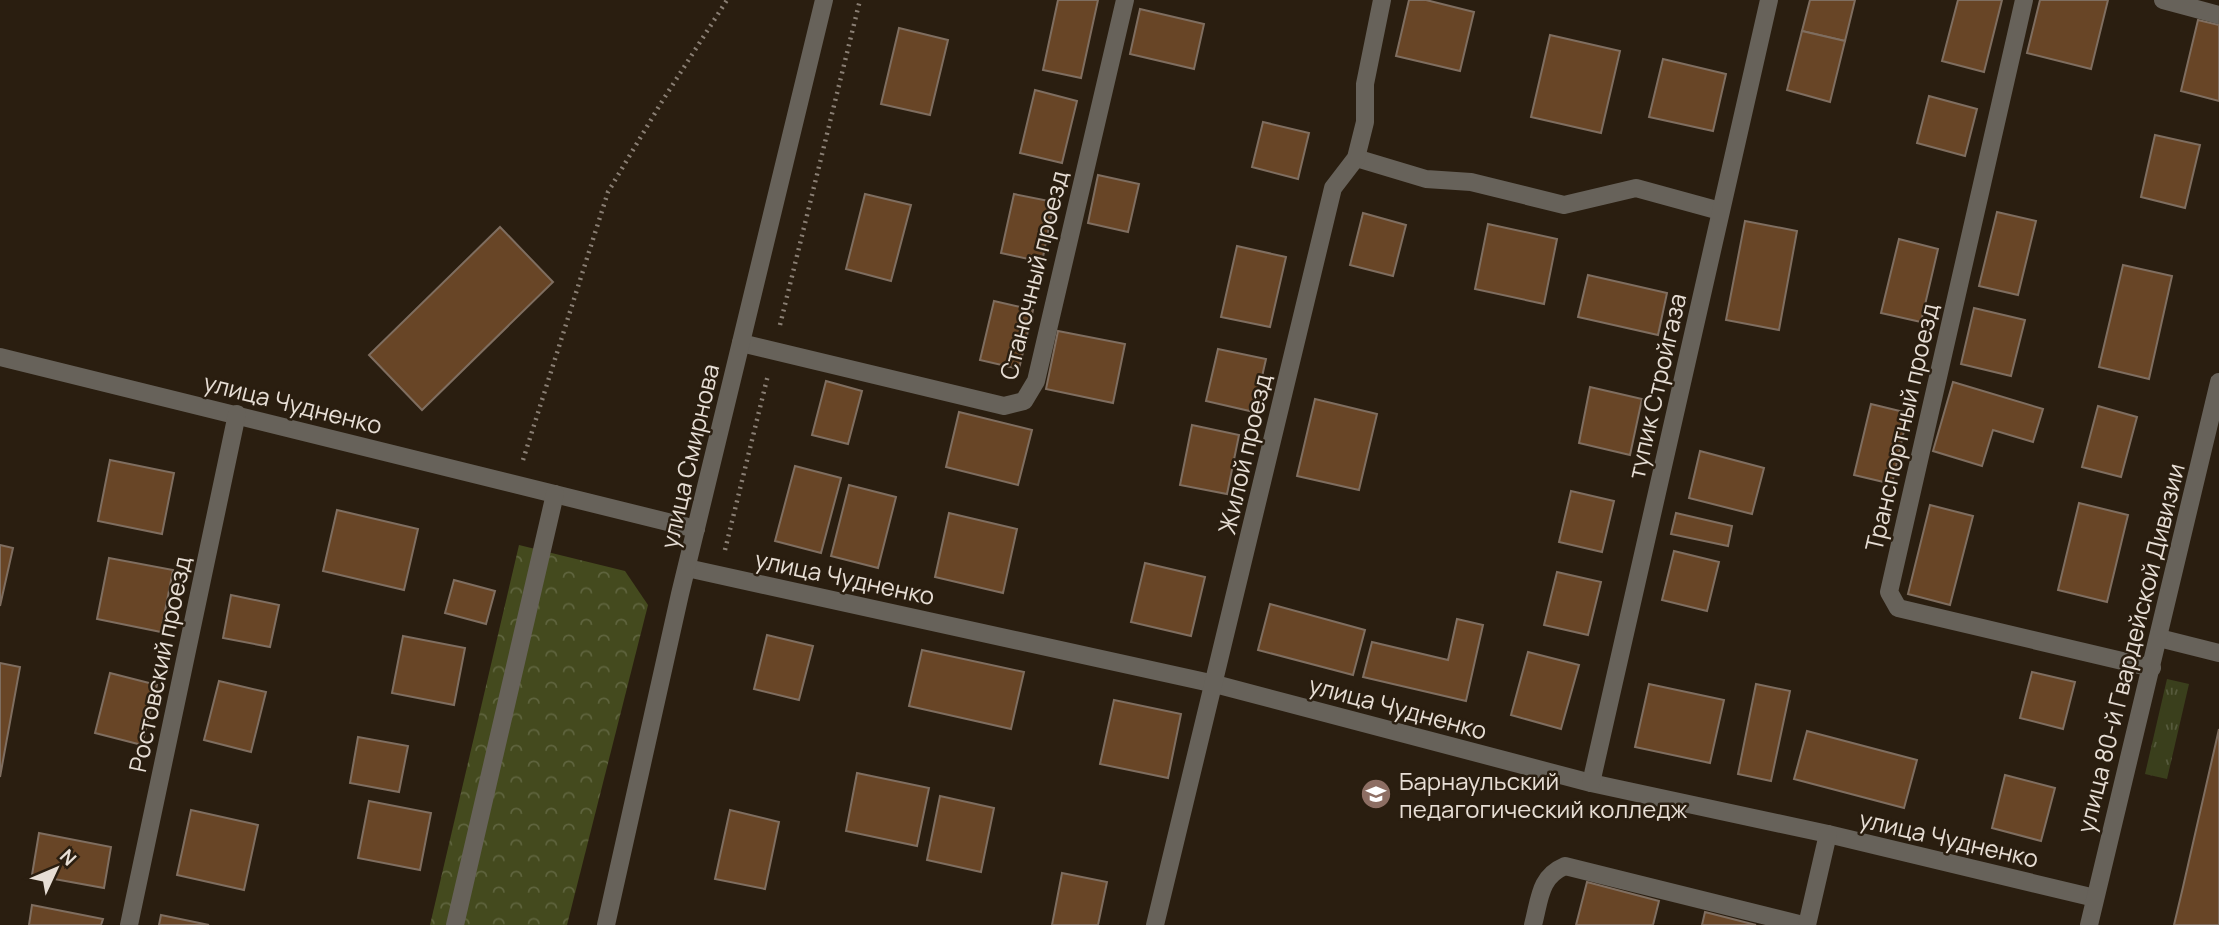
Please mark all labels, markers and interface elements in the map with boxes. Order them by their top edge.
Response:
street label: Станочный проезд [991,167,1075,383]
street label: тупик Стройгаза [1619,290,1693,482]
street label: Транспортный проезд [1856,300,1946,554]
street label: улица Смирнова [652,360,726,552]
street label: улица Чудненко [200,365,386,441]
street label: Жилой проезд [1210,371,1278,537]
street label: улица 80-й Гвардейской Дивизии [2068,460,2192,836]
street label: улица Чудненко [752,542,938,612]
street label: Ростовский проезд [120,553,198,775]
street label: улица Чудненко [1305,667,1491,747]
place label: Барнаульский педагогический колледж [1399,764,1688,825]
school or university icon: Барнаульский педагогический колледж [1359,777,1393,811]
street label: улица Чудненко [1856,801,2042,875]
north arrow [21,834,91,904]
text: N [54,843,82,871]

